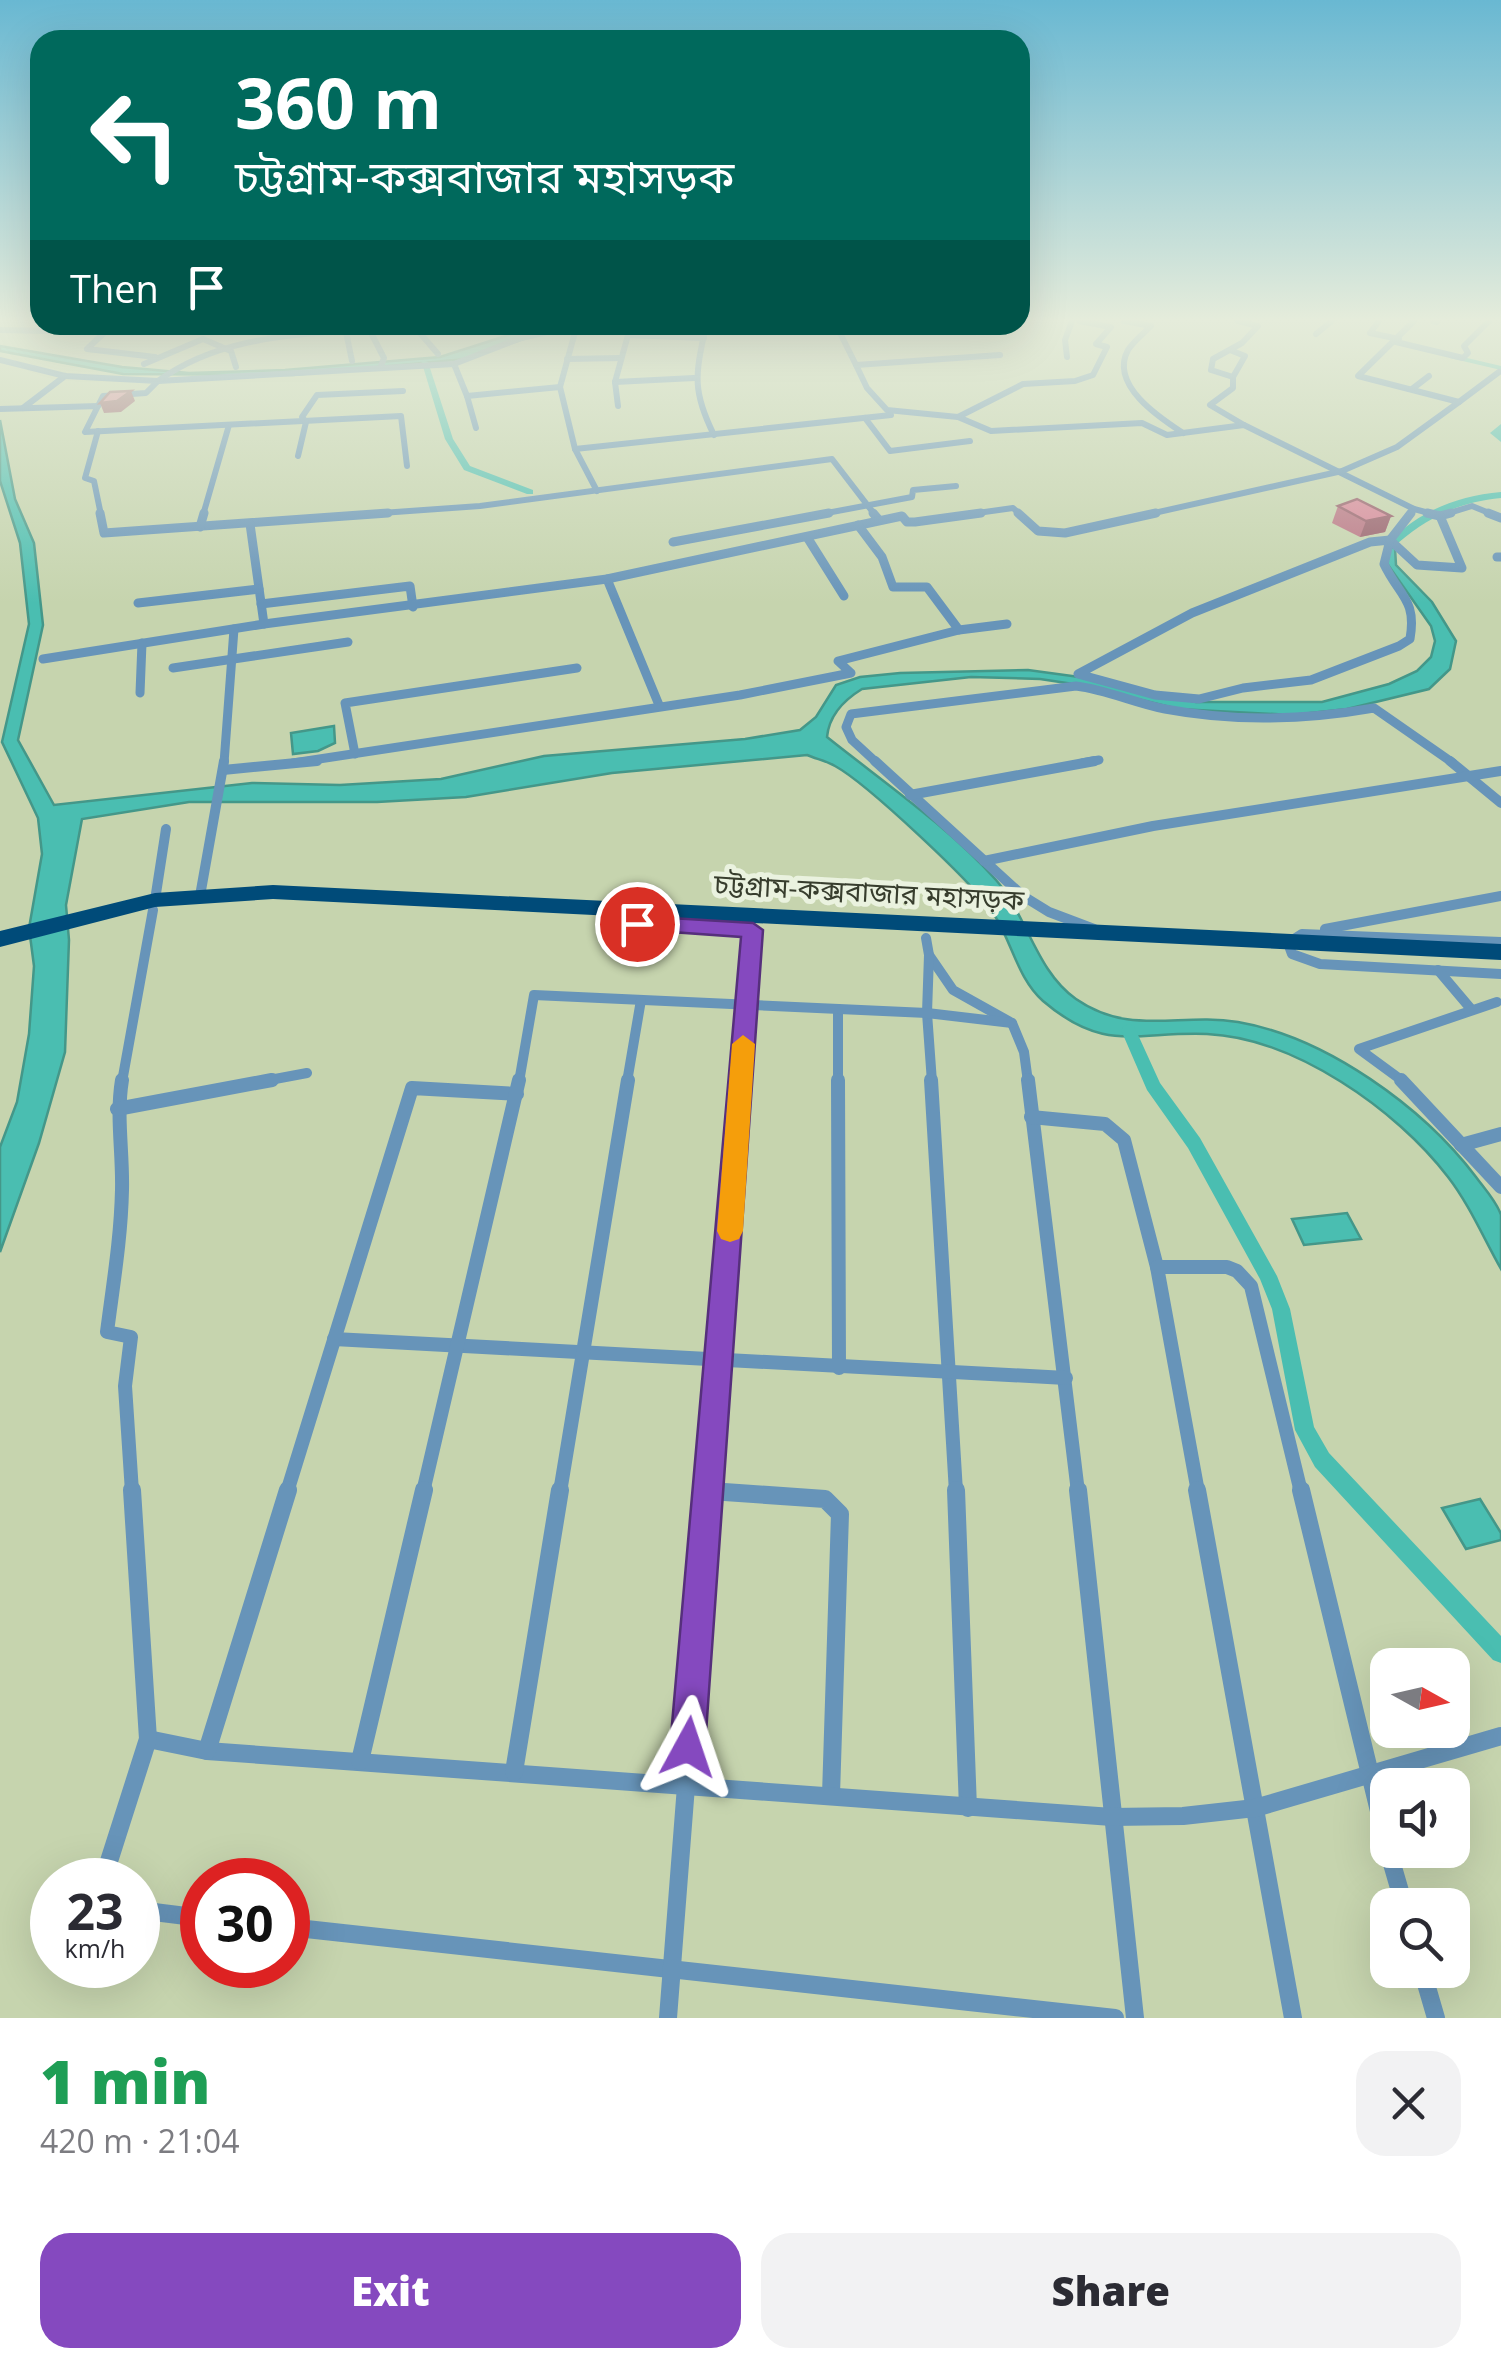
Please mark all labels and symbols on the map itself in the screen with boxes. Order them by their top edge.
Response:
street label: চট্টগ্রাম-কক্সবাজার মহাসড়ক [712,864,1026,918]
pin [595,882,680,967]
north arrow [1370,1648,1470,1748]
position arrow [636,1695,740,1799]
speed limit sign: 30 [180,1858,310,1988]

